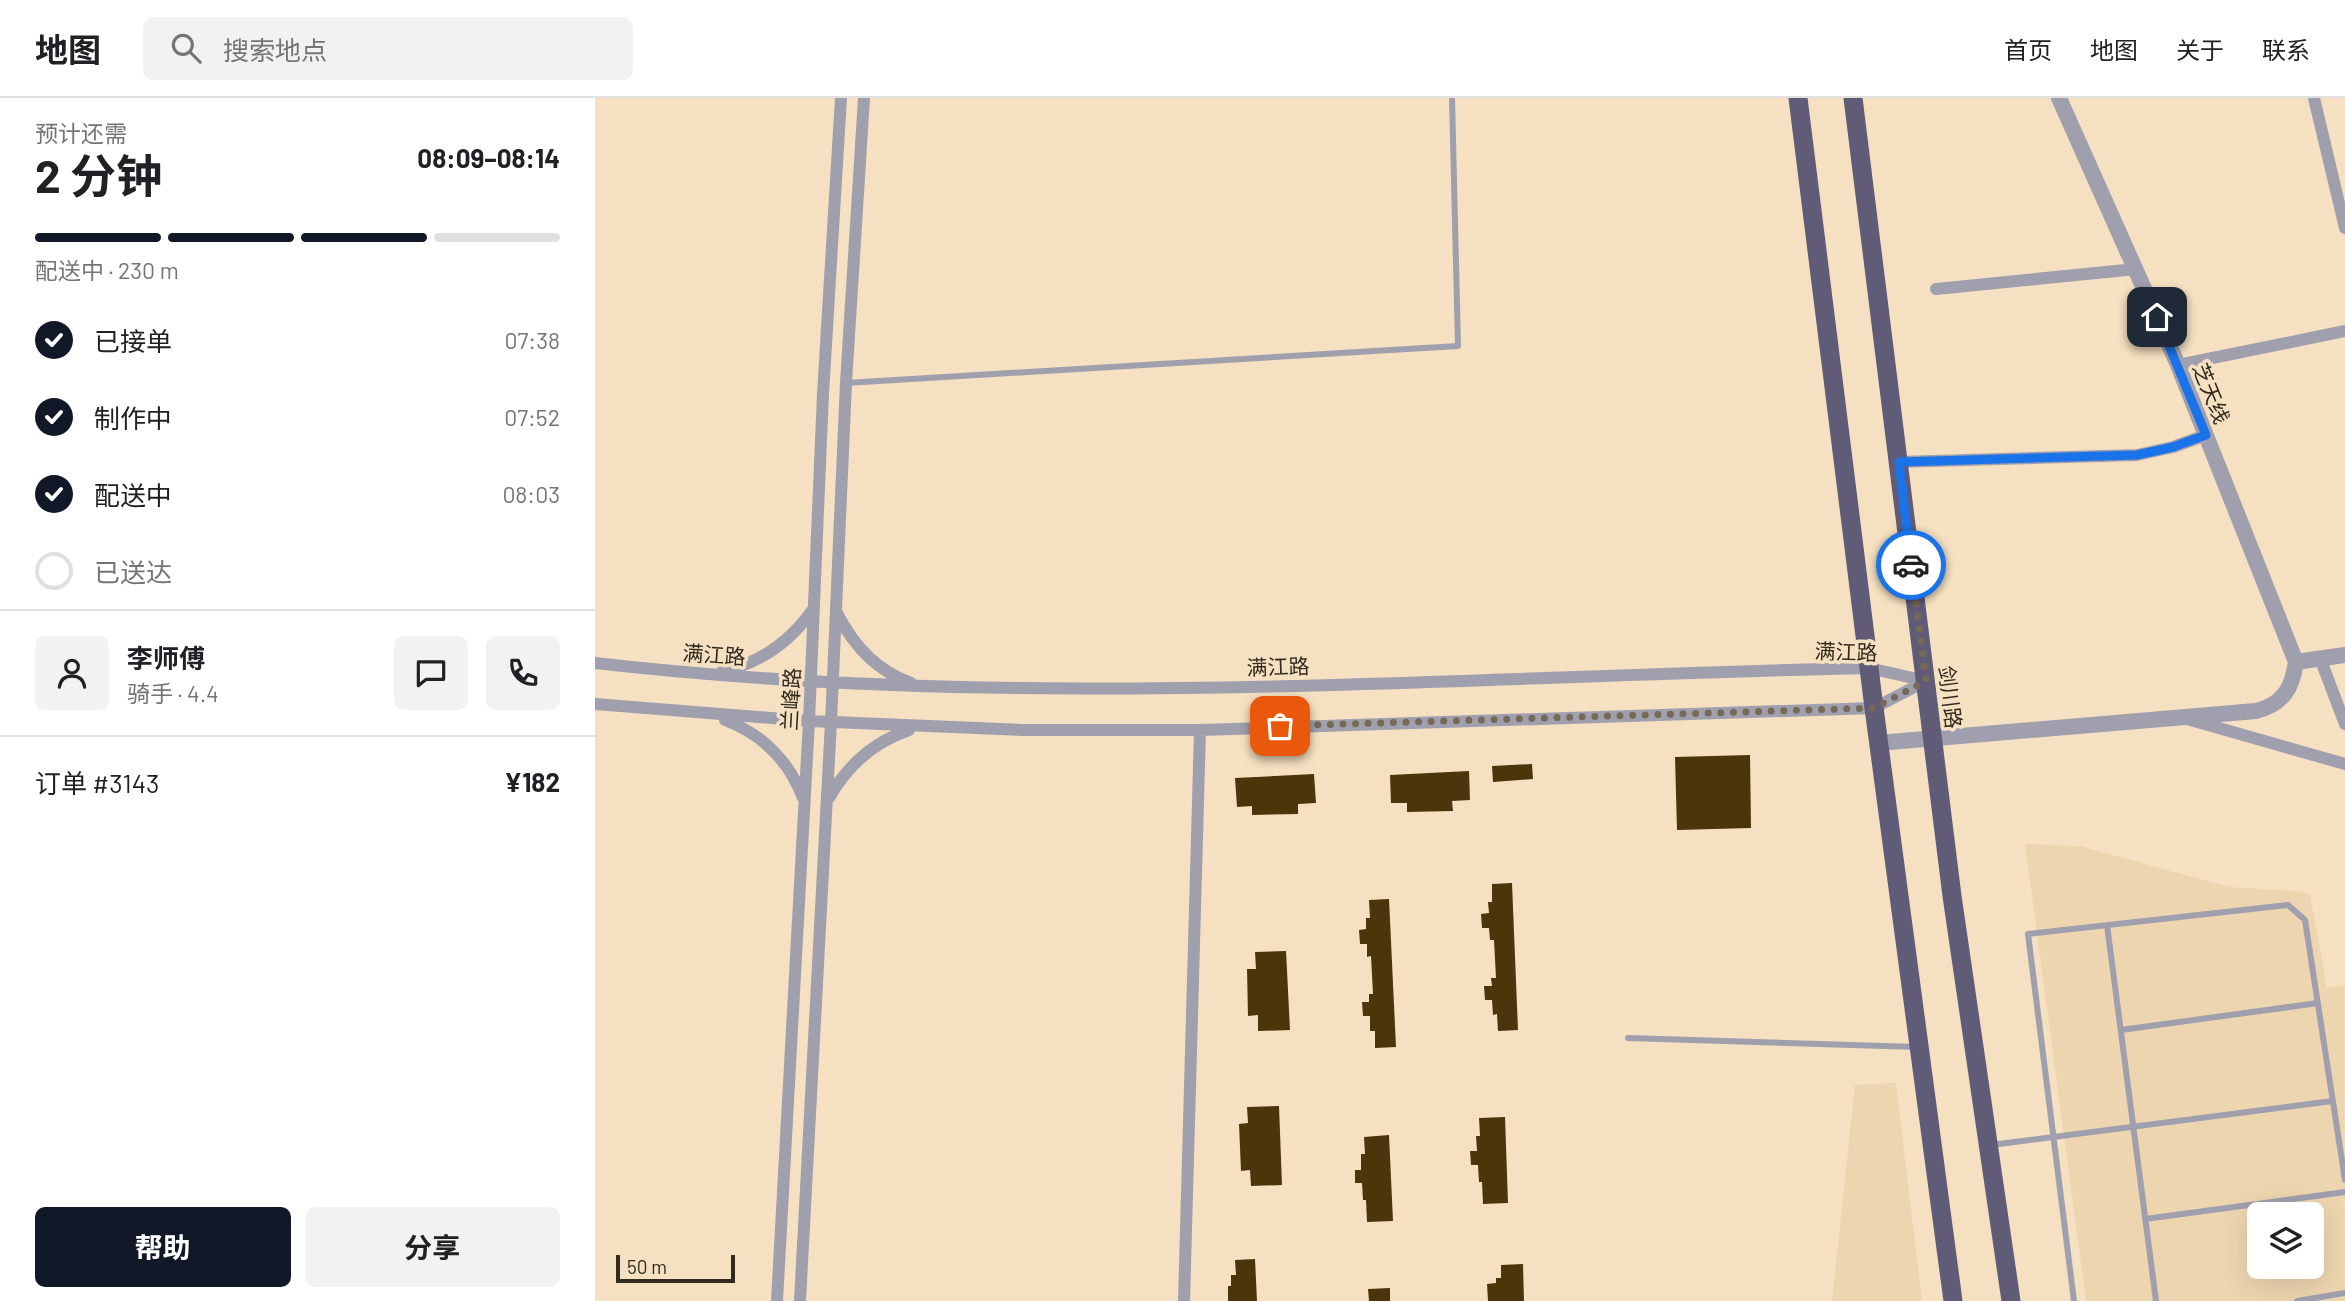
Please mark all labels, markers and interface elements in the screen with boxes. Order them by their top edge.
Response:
search box [143,17,633,80]
text: 地图 [35,29,101,69]
icon: search [167,29,205,67]
text: 搜索地点 [223,34,327,65]
text: 首页 [2004,35,2052,64]
text: 地图 [2090,35,2138,64]
text: 关于 [2176,35,2224,64]
text: 联系 [2262,35,2310,64]
text: 预计还需 [35,119,127,147]
text: 08:09–08:14 [417,142,560,173]
text: 2 分钟 [35,147,162,202]
text: 配送中 · 230 m [35,256,179,284]
pin [2127,287,2187,347]
icon: home [2138,298,2176,336]
icon: check [35,321,73,359]
text: 已接单 [94,325,172,356]
text: 07:38 [505,326,560,354]
street label: 芝天线 [2189,359,2235,427]
icon: check [35,398,73,436]
text: 制作中 [94,402,172,433]
text: 07:52 [504,403,560,431]
icon: check [35,475,73,513]
text: 配送中 [94,479,172,510]
text: 08:03 [502,480,560,508]
courier [1876,530,1946,600]
icon: car [1892,546,1930,584]
text: 已送达 [94,556,172,587]
button: person [35,636,109,710]
button: chat [394,636,468,710]
button: phone [486,636,560,710]
street label: 满江路 [1814,637,1878,665]
street label: 满江路 [682,639,746,669]
text: 李师傅 [127,642,205,673]
street label: 满江路 [1246,652,1310,680]
street label: 剑川路 [1935,664,1967,730]
street label: 兰峰路 [776,667,804,731]
text: 骑手 · 4.4 [127,679,219,707]
pin [1250,696,1310,756]
icon: bag [1261,707,1299,745]
text: ¥182 [504,766,560,797]
text: 订单 #3143 [35,767,159,798]
map controls [2247,1202,2324,1279]
button: layers [2247,1202,2324,1279]
button: 帮助 [35,1207,291,1287]
button: 分享 [305,1207,560,1287]
scale bar [616,1252,735,1284]
text: 50 m [627,1255,667,1278]

